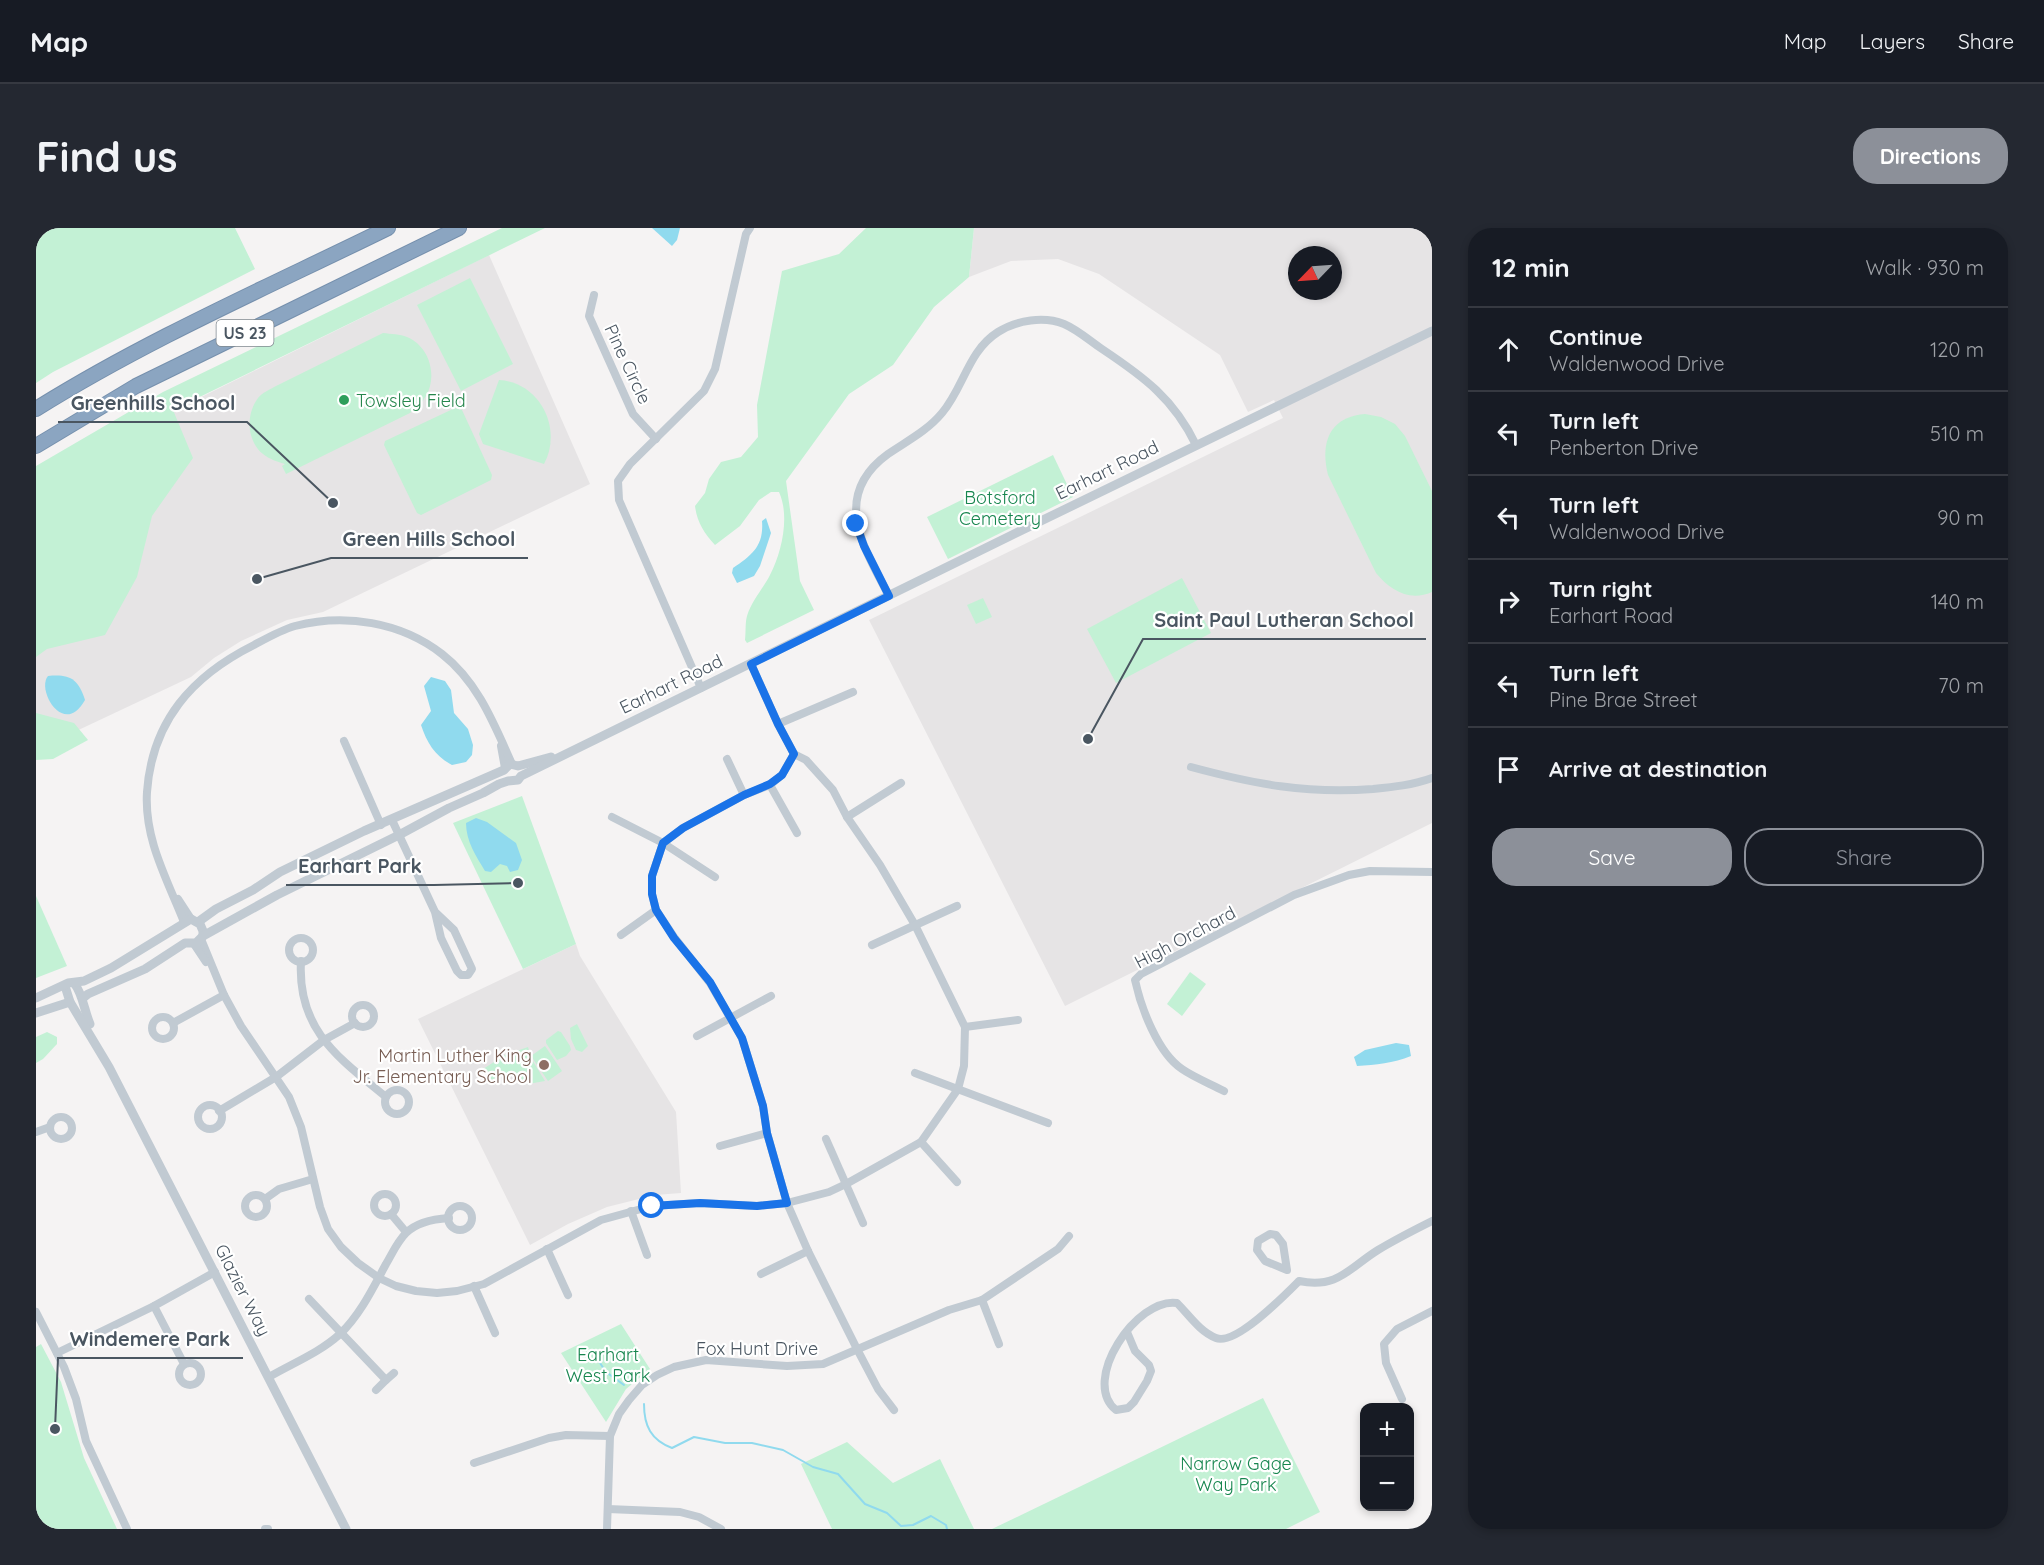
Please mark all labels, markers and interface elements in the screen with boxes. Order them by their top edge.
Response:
text: Map [30,24,88,59]
text: Map [1784,28,1827,54]
text: Layers [1860,28,1925,54]
text: Share [1958,28,2014,54]
button: Directions [1853,128,2008,184]
text: Find us [36,130,178,183]
north arrow [1288,246,1342,300]
text: 12 min [1492,251,1570,284]
text: Walk · 930 m [1865,255,1984,280]
road number: US 23 [216,320,274,346]
street label: Pine Circle [599,320,657,408]
text: Continue [1549,323,1643,351]
icon: ahead [1492,333,1525,366]
text: 120 m [1930,337,1984,362]
text: Waldenwood Drive [1549,351,1725,376]
callout: Greenhills School [58,384,247,422]
place label: Towsley Field [356,389,466,412]
text: Greenhills School [71,390,235,415]
marker: Towsley Field [337,393,351,407]
text: Turn left [1549,407,1639,435]
icon: left [1492,417,1525,450]
text: 510 m [1930,421,1984,446]
street label: Earhart Road [1052,435,1162,505]
text: Penberton Drive [1549,435,1699,460]
park label: Botsford Cemetery [959,486,1041,530]
text: Turn left [1549,491,1639,519]
icon: left [1492,501,1525,534]
text: 90 m [1937,505,1984,530]
route end [842,510,868,536]
text: Waldenwood Drive [1549,519,1725,544]
callout: Green Hills School [331,520,528,558]
text: Green Hills School [343,526,515,551]
text: Turn right [1549,575,1653,603]
icon: right [1492,585,1525,618]
text: 140 m [1931,589,1984,614]
callout: Saint Paul Lutheran School [1143,601,1426,639]
text: Earhart Road [1549,603,1673,628]
text: Saint Paul Lutheran School [1154,607,1414,632]
street label: Earhart Road [616,649,726,719]
text: Turn left [1549,659,1639,687]
icon: left [1492,669,1525,702]
text: 70 m [1938,673,1984,698]
text: Pine Brae Street [1549,687,1698,712]
icon: arrive [1492,753,1525,786]
text: Arrive at destination [1549,755,1767,783]
button: Save [1492,828,1732,886]
button: Share [1744,828,1984,886]
callout: Earhart Park [286,847,434,885]
text: Earhart Park [298,853,422,878]
street label: High Orchard [1130,901,1240,973]
place label: Martin Luther King Jr. Elementary School [353,1044,532,1088]
marker: Martin Luther King Jr. Elementary School [537,1058,551,1072]
route start [638,1192,664,1218]
street label: Glazier Way [210,1240,276,1340]
callout: Windemere Park [58,1320,243,1358]
text: Windemere Park [70,1326,230,1351]
street label: Fox Hunt Drive [696,1337,818,1360]
park label: Earhart West Park [566,1343,650,1387]
map controls [1360,1403,1414,1511]
button: + [1360,1403,1414,1457]
park label: Narrow Gage Way Park [1180,1452,1292,1496]
button: − [1360,1457,1414,1511]

